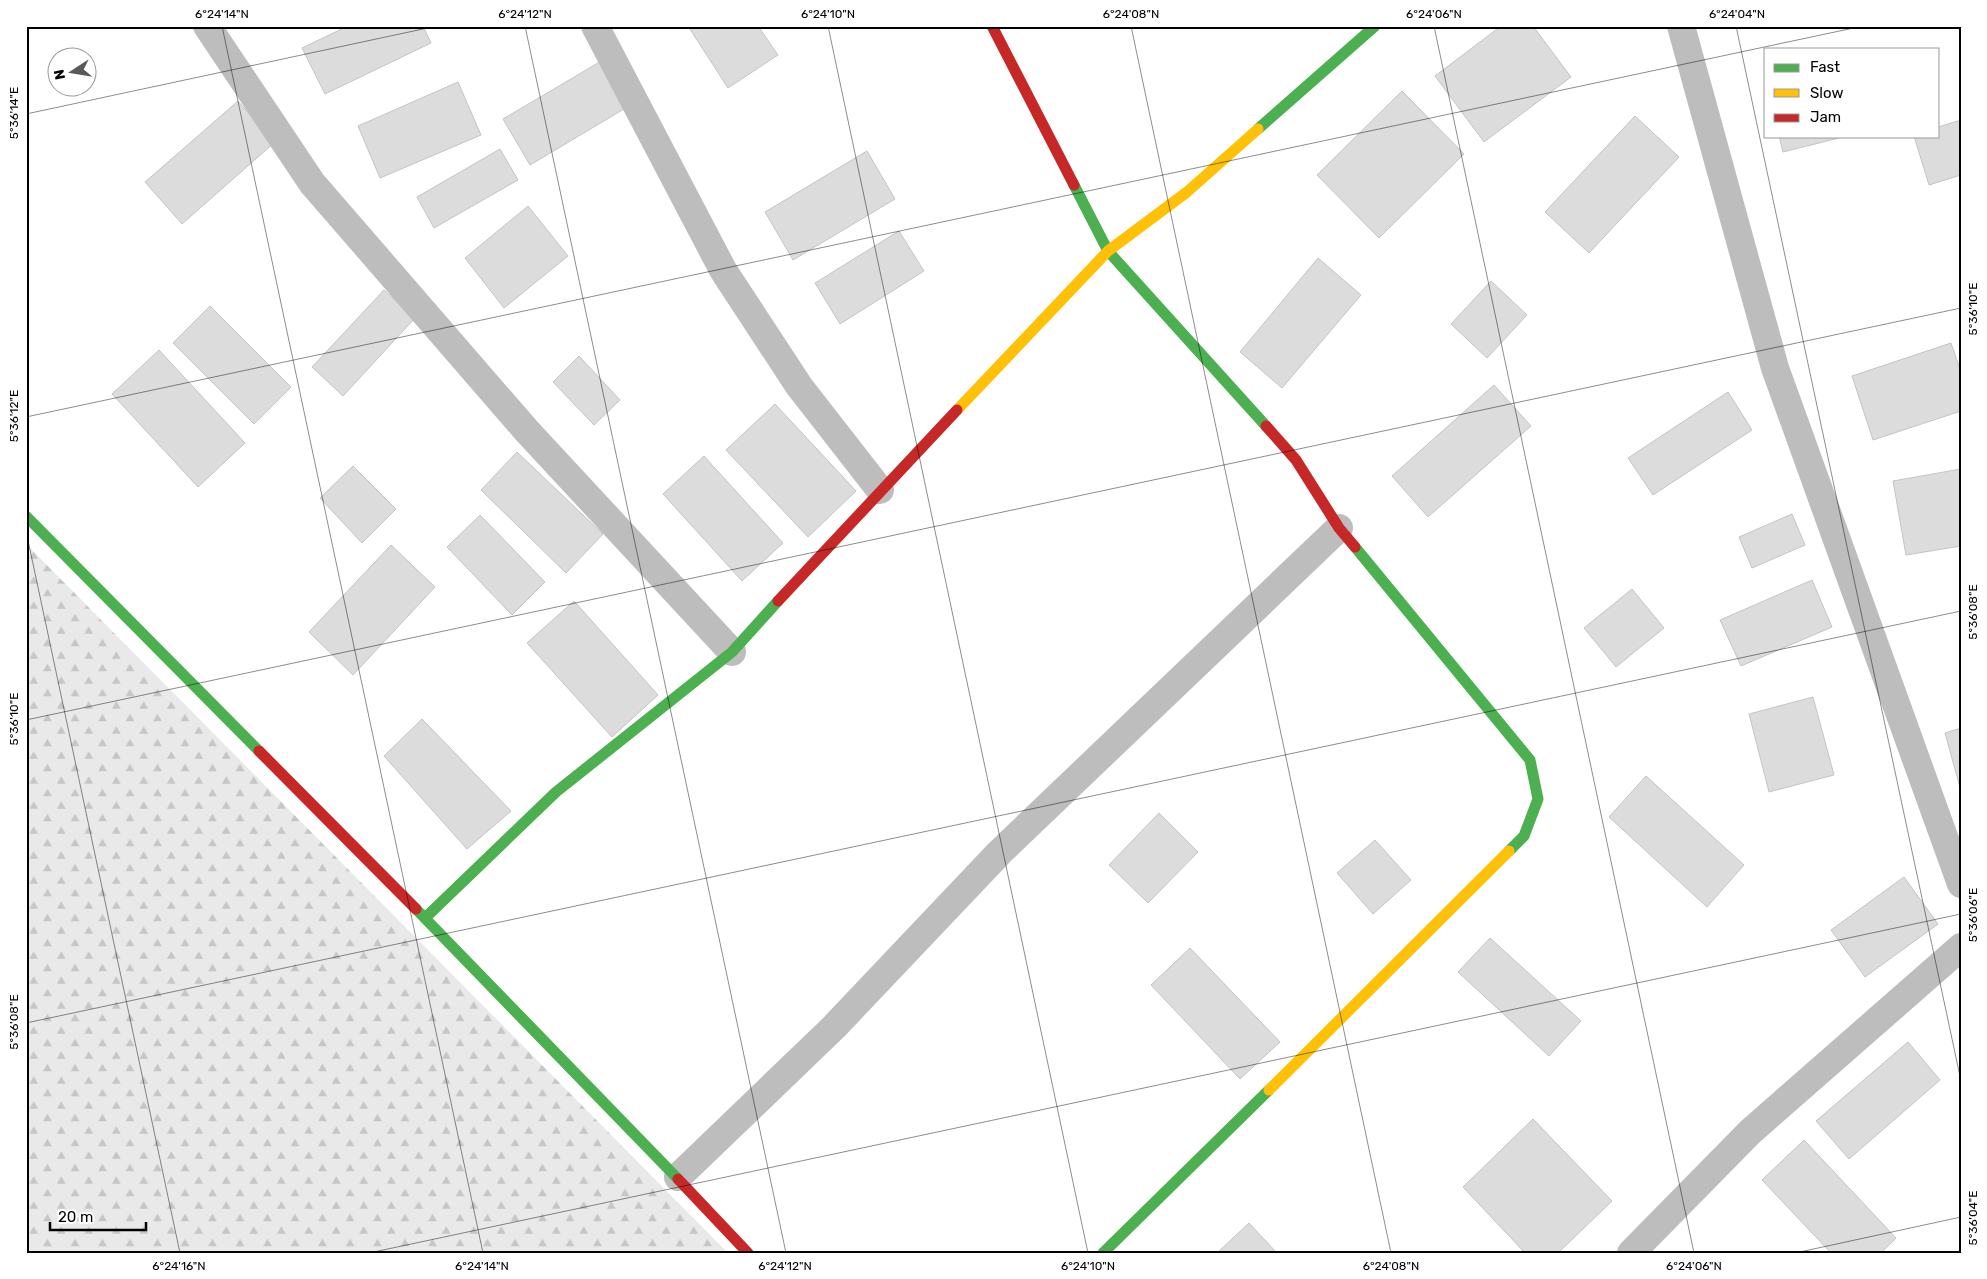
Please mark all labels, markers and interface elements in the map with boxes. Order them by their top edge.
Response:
text: 6°24'14"N [195,7,249,21]
text: 6°24'12"N [498,7,552,21]
text: 6°24'10"N [801,7,855,21]
text: 6°24'08"N [1103,7,1159,21]
text: 6°24'06"N [1406,7,1462,21]
text: 6°24'04"N [1709,7,1765,21]
north arrow [48,48,98,98]
legend [1764,48,1940,138]
text: Fast [1810,58,1840,76]
text: N [50,68,69,81]
text: Slow [1810,84,1843,102]
text: 5°36'14"E [7,87,21,139]
text: Jam [1810,108,1841,126]
text: 5°36'10"E [1966,283,1980,335]
text: 5°36'12"E [7,390,21,442]
text: 5°36'08"E [1966,584,1980,640]
text: 5°36'10"E [7,693,21,745]
text: 5°36'06"E [1966,888,1980,942]
text: 5°36'08"E [7,994,21,1050]
text: 5°36'04"E [1966,1191,1980,1245]
scale bar [50,1199,146,1231]
text: 20 m [58,1208,93,1226]
text: 6°24'16"N [152,1259,206,1273]
text: 6°24'14"N [455,1259,509,1273]
text: 6°24'12"N [758,1259,812,1273]
text: 6°24'10"N [1061,1259,1115,1273]
text: 6°24'08"N [1363,1259,1419,1273]
text: 6°24'06"N [1666,1259,1722,1273]

